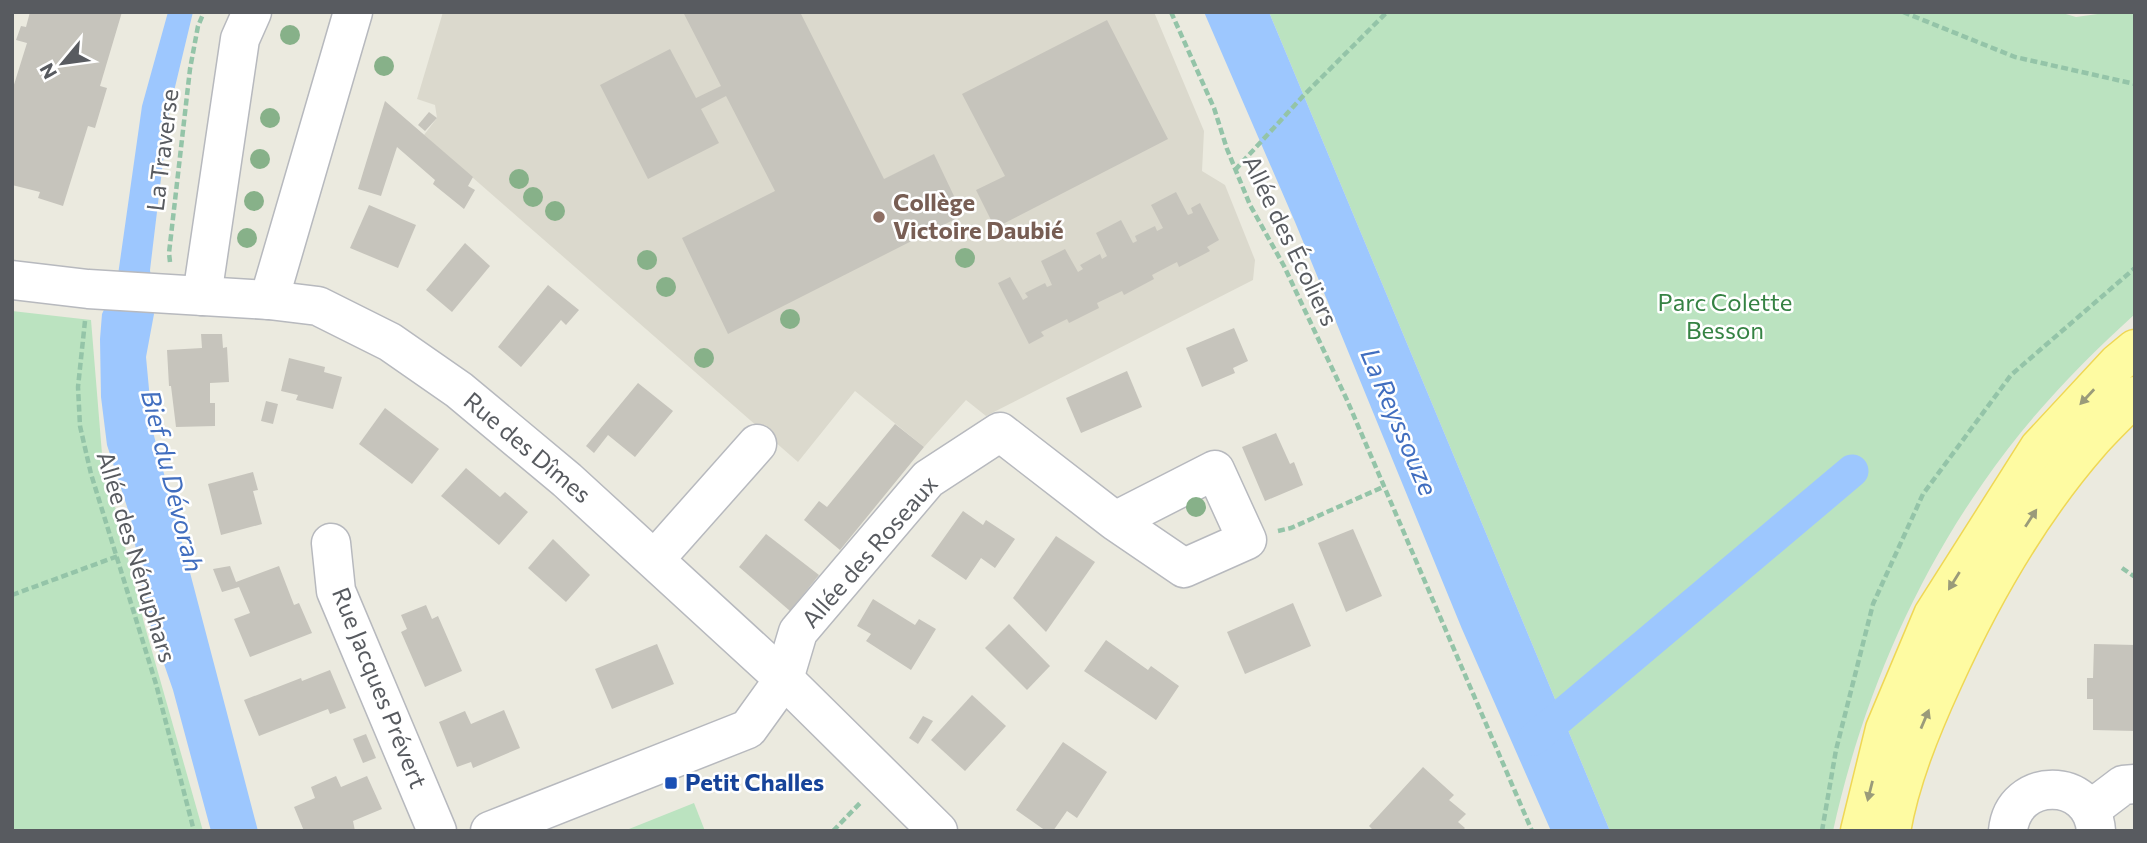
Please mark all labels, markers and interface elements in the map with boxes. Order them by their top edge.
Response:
north arrow [28,28,98,98]
text: N [34,60,61,83]
street label: La Traverse [140,87,183,213]
street label: Allée des Écoliers [1238,150,1345,330]
place label: Collège Victoire Daubié [893,187,1064,244]
marker: Collège Victoire Daubié [871,209,887,225]
park label: Parc Colette Besson [1658,287,1792,344]
water label: La Reyssouze [1355,343,1445,500]
street label: Rue des Dîmes [459,385,597,508]
water label: Bief du Dévorah [136,386,211,575]
one-way arrow [2079,388,2095,405]
street label: Allée des Nénuphars [92,448,183,666]
street label: Allée des Roseaux [795,469,943,633]
one-way arrow [2025,508,2038,528]
one-way arrow [1947,571,1960,590]
street label: Rue Jacques Prévert [327,583,434,792]
one-way arrow [1919,709,1931,729]
place label: Petit Challes [685,767,824,796]
marker: Petit Challes [663,775,679,791]
one-way arrow [1864,780,1875,802]

